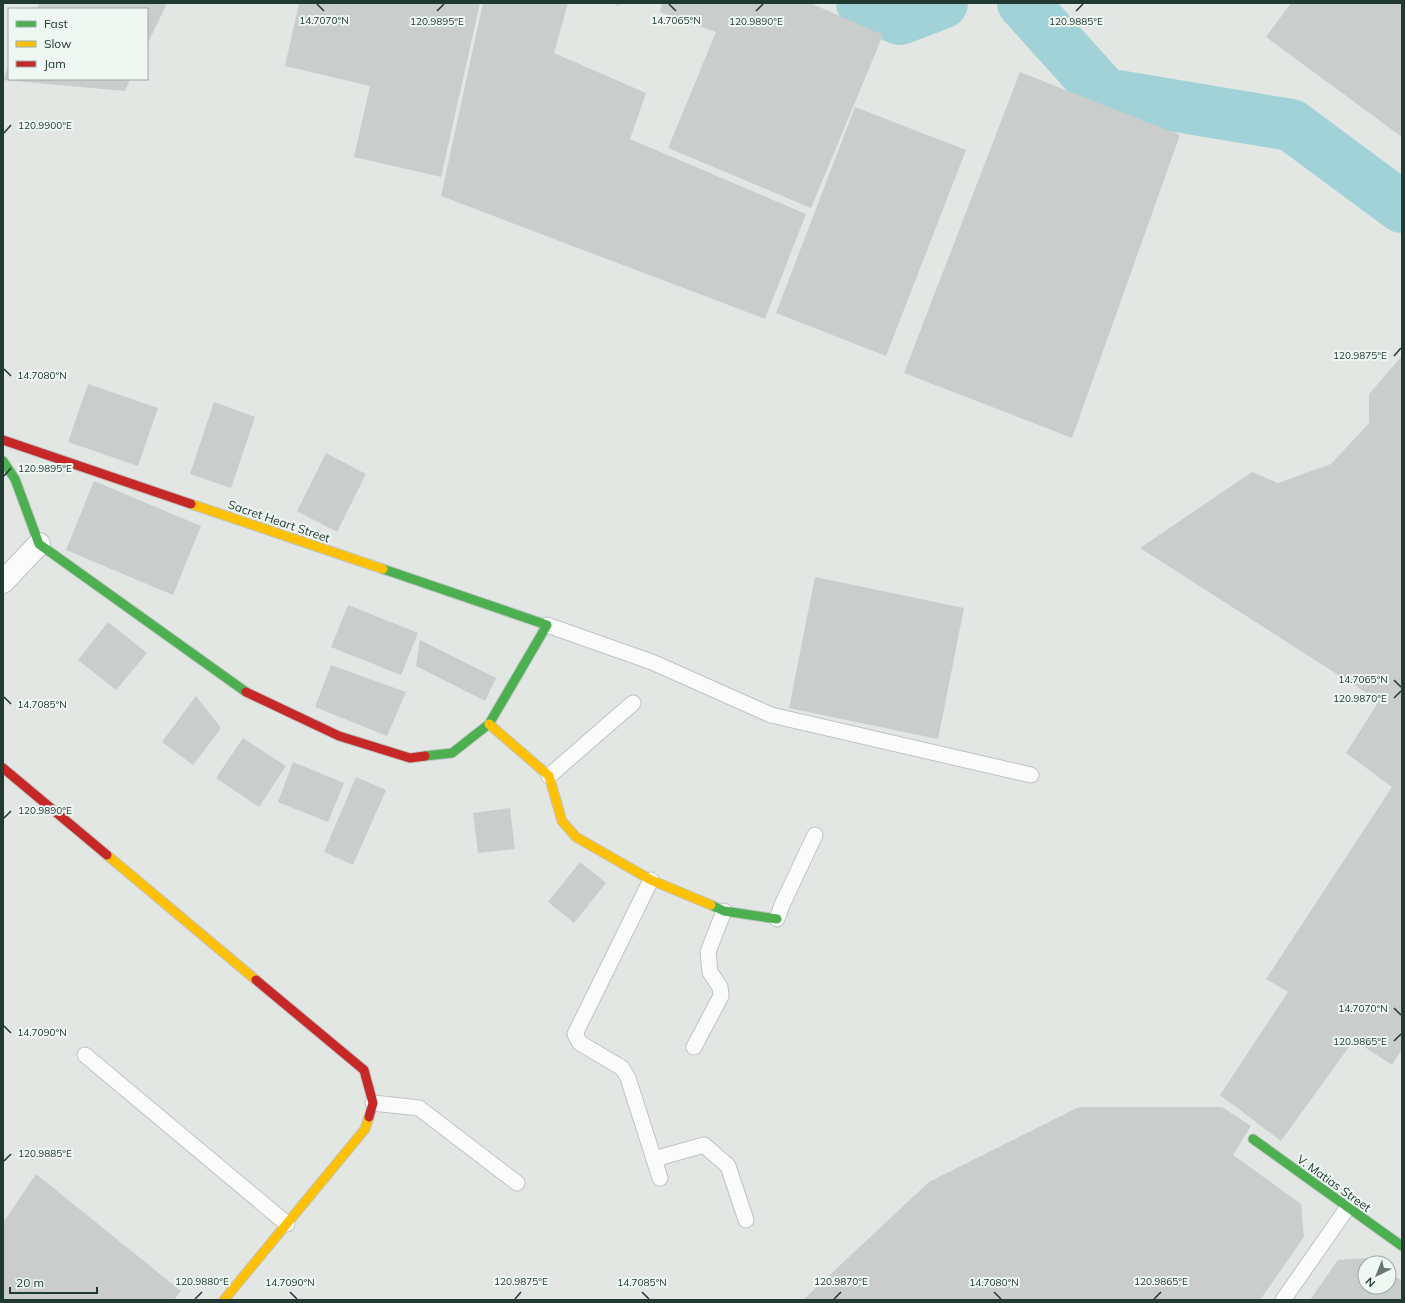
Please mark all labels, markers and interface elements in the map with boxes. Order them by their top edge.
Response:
legend [8,8,148,80]
text: 14.7070°N [299,14,349,27]
text: 14.7065°N [651,14,701,27]
text: 120.9895°E [410,15,464,28]
text: 120.9890°E [729,15,783,28]
text: 120.9885°E [1049,15,1103,28]
text: Fast [44,16,68,31]
text: Slow [44,36,72,51]
text: Jam [44,56,66,71]
text: 120.9900°E [18,119,72,132]
text: 120.9875°E [1333,349,1387,362]
text: 14.7080°N [17,369,67,382]
text: 120.9895°E [18,462,72,475]
street label: Sacret Heart Street [226,497,332,545]
text: 14.7065°N [1338,673,1388,686]
text: 120.9870°E [1333,692,1387,705]
text: 14.7085°N [17,698,67,711]
text: 120.9890°E [18,804,72,817]
text: 14.7070°N [1338,1002,1388,1015]
text: 14.7090°N [17,1026,67,1039]
text: 120.9865°E [1333,1035,1387,1048]
text: 120.9885°E [18,1147,72,1160]
street label: V. Matias Street [1294,1151,1374,1215]
north arrow [1357,1255,1397,1295]
scale bar [10,1269,97,1295]
text: N [1362,1274,1378,1290]
text: 20 m [16,1275,44,1290]
text: 120.9880°E [175,1275,229,1288]
text: 120.9875°E [494,1275,548,1288]
text: 120.9870°E [814,1275,868,1288]
text: 120.9865°E [1134,1275,1188,1288]
text: 14.7090°N [265,1276,315,1289]
text: 14.7085°N [617,1276,667,1289]
text: 14.7080°N [969,1276,1019,1289]

